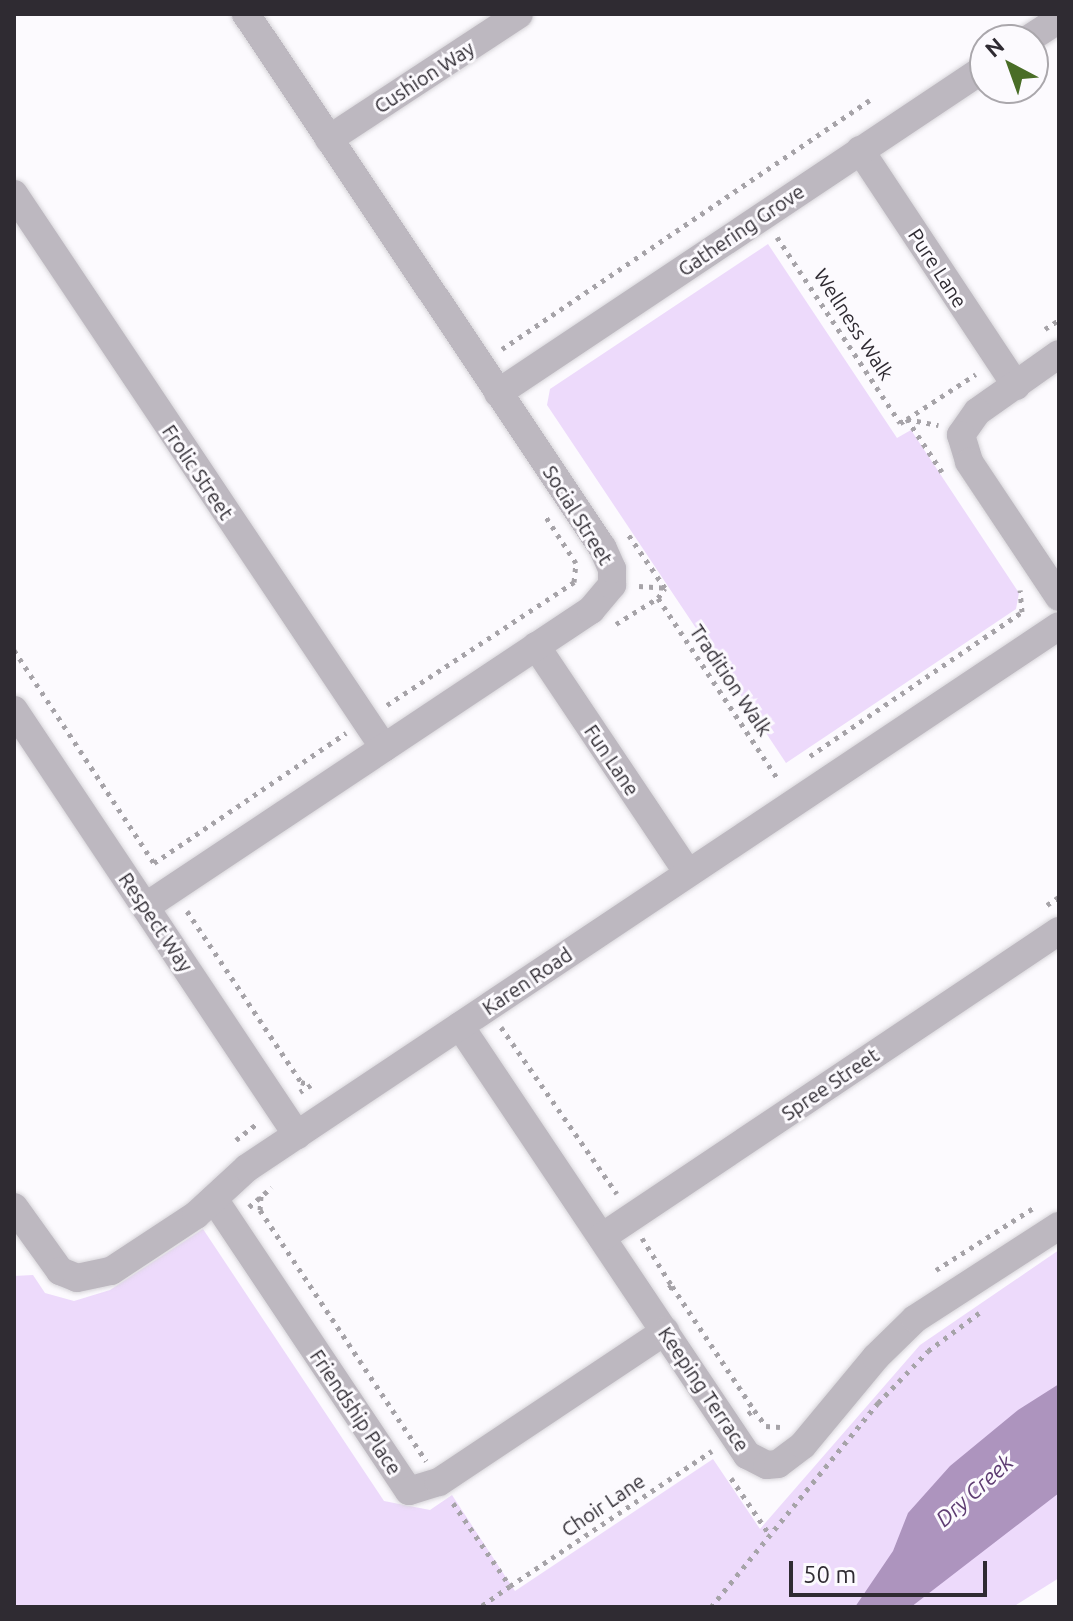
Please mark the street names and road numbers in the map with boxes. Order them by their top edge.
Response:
street label: Cushion Way [370,36,478,118]
street label: Gathering Grove [673,179,809,281]
street label: Pure Lane [904,224,972,312]
street label: Wellness Walk [809,264,899,384]
street label: Frolic Street [158,420,238,524]
street label: Social Street [538,461,618,569]
street label: Tradition Walk [685,620,777,740]
street label: Fun Lane [580,720,644,800]
street label: Respect Way [114,868,198,976]
street label: Karen Road [478,942,576,1020]
street label: Spree Street [777,1043,883,1125]
street label: Keeping Terrace [654,1322,754,1456]
street label: Friendship Place [305,1345,407,1479]
street label: Choir Lane [557,1468,649,1542]

